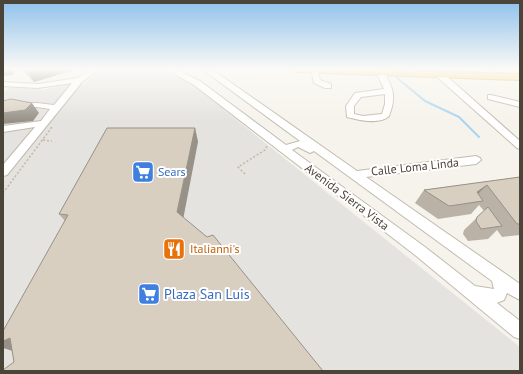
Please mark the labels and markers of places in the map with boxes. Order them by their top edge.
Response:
supermarket icon: Sears [130,159,156,185]
place label: Sears [158,164,186,179]
restaurant icon: Italianni's [161,236,187,262]
place label: Italianni's [190,241,239,256]
supermarket icon: Plaza San Luis [136,281,162,307]
place label: Plaza San Luis [164,285,250,303]

